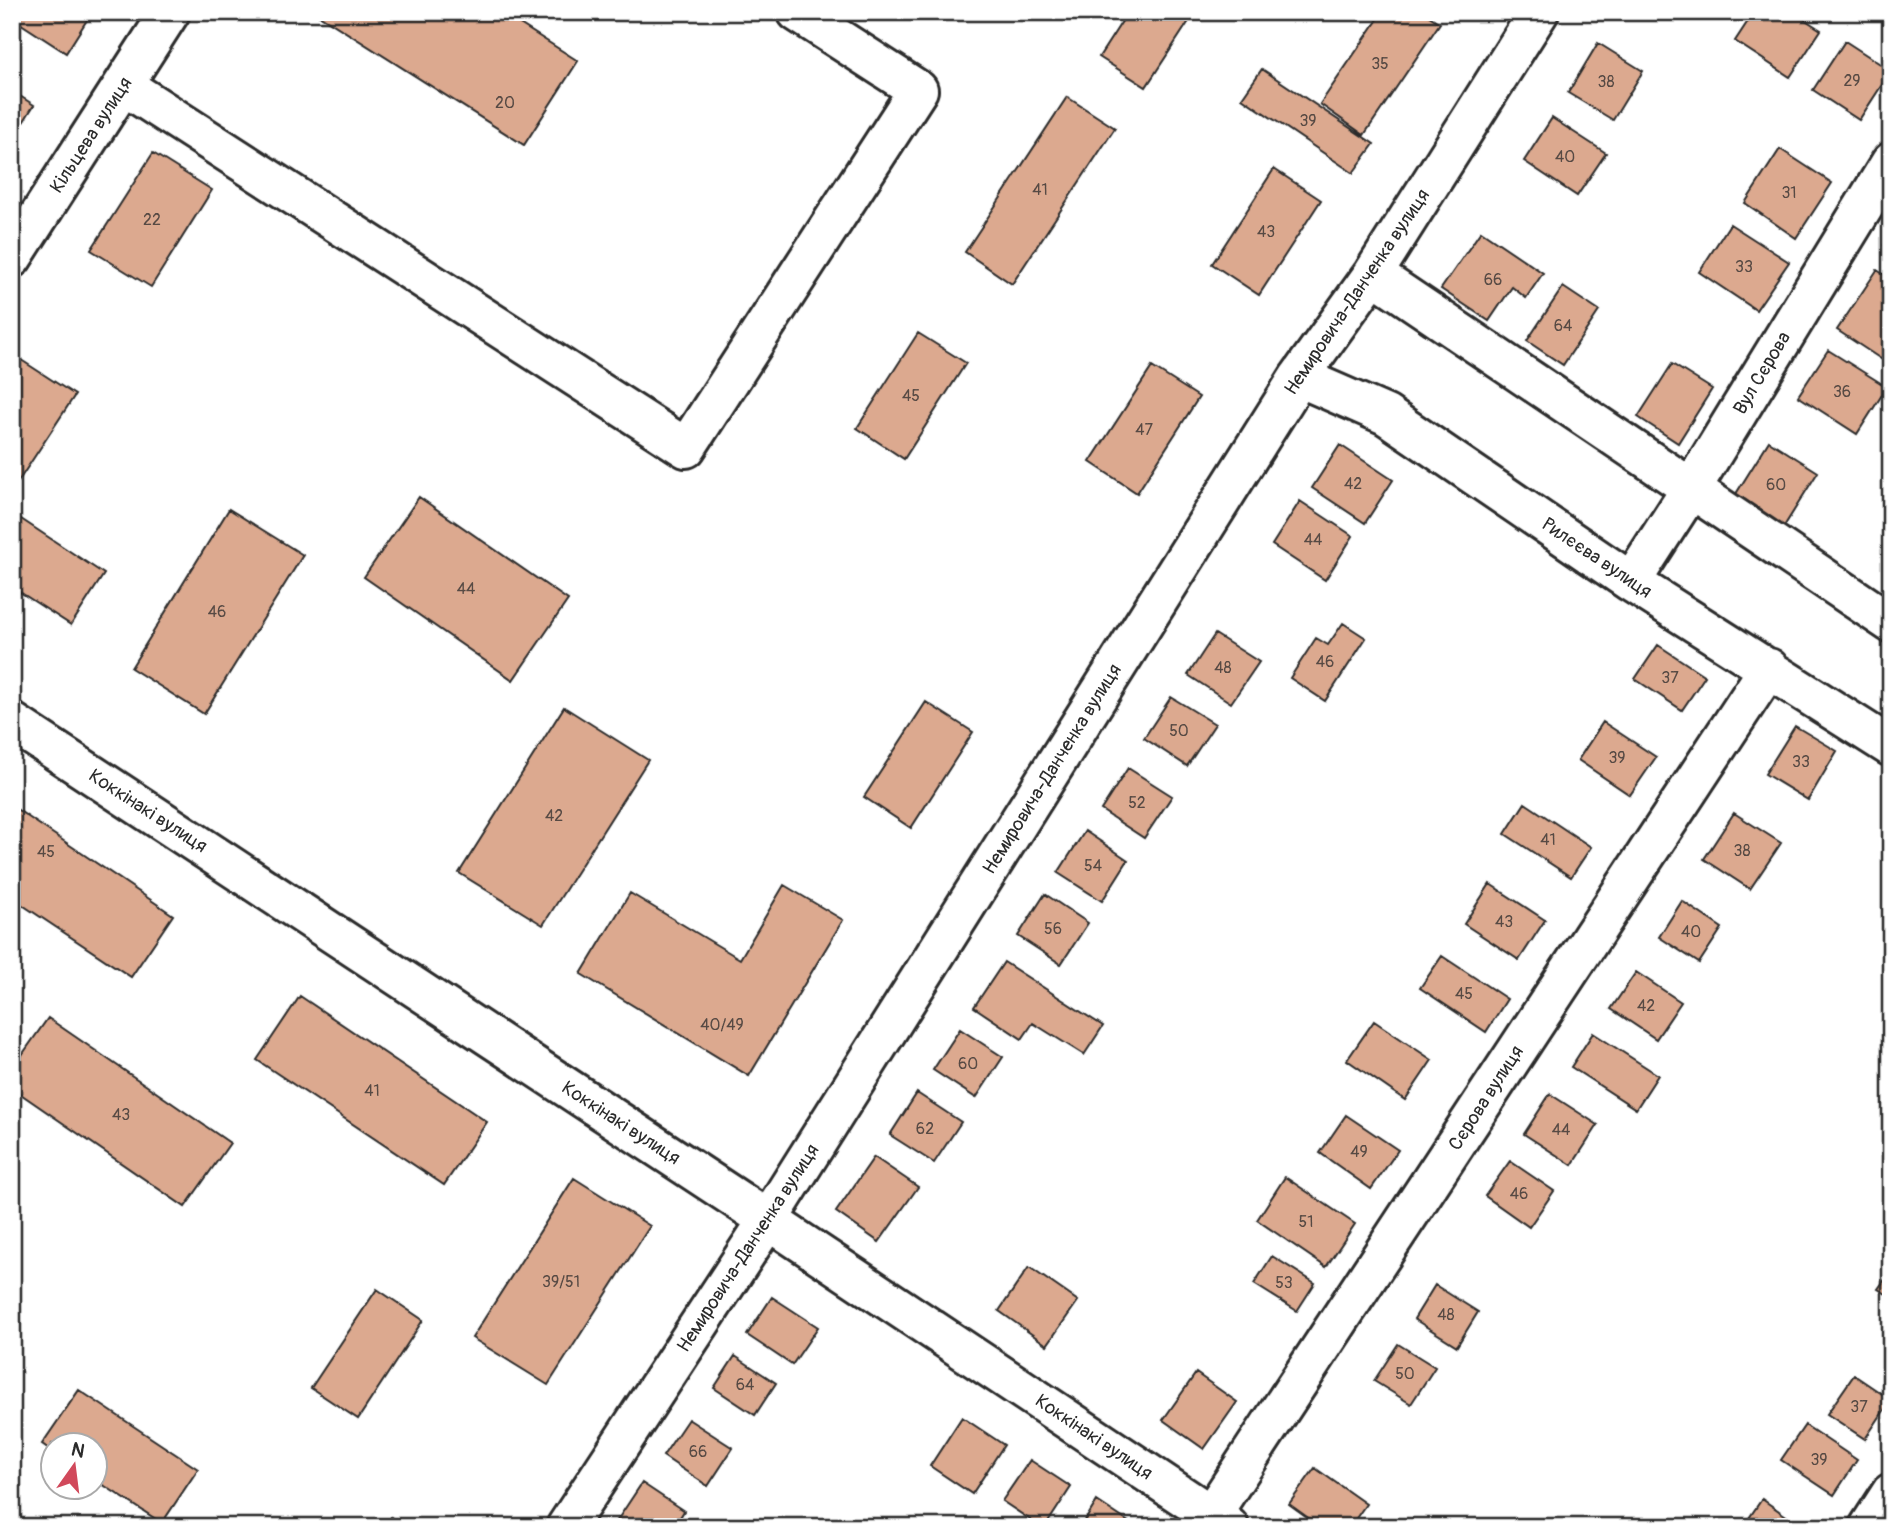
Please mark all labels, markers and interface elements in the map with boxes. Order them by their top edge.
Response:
house number: 35 [1371,54,1389,74]
house number: 29 [1843,71,1861,91]
street label: Кільцева вулиця [45,72,137,197]
house number: 38 [1598,72,1615,92]
house number: 20 [495,93,515,113]
house number: 39 [1299,111,1317,131]
house number: 40 [1555,147,1575,167]
house number: 41 [1032,180,1048,200]
house number: 31 [1781,183,1797,203]
street label: Немировича-Данченка вулиця [1279,184,1435,400]
house number: 22 [143,210,161,230]
house number: 43 [1257,222,1275,242]
house number: 33 [1735,257,1753,277]
house number: 66 [1484,270,1502,290]
house number: 64 [1554,316,1572,336]
street label: Вул Сєрова [1728,327,1796,419]
house number: 36 [1833,382,1851,402]
house number: 45 [902,386,920,406]
house number: 47 [1135,420,1153,440]
house number: 42 [1344,474,1362,494]
house number: 60 [1766,475,1786,495]
street label: Рилєєва вулиця [1537,512,1657,604]
house number: 44 [1304,530,1322,550]
house number: 44 [457,579,475,599]
house number: 46 [208,602,226,622]
house number: 46 [1316,652,1334,672]
house number: 48 [1214,658,1232,678]
street label: Немировича-Данченка вулиця [977,659,1127,879]
house number: 37 [1661,668,1679,688]
house number: 50 [1169,721,1189,741]
house number: 39 [1608,748,1626,768]
house number: 33 [1792,752,1810,772]
street label: Коккінакі вулиця [84,764,212,858]
house number: 52 [1128,793,1146,813]
house number: 42 [545,806,563,826]
house number: 41 [1540,830,1556,850]
house number: 38 [1734,841,1751,861]
house number: 45 [37,842,55,862]
house number: 54 [1084,856,1102,876]
house number: 43 [1495,912,1513,932]
house number: 56 [1044,919,1062,939]
house number: 40 [1681,922,1701,942]
house number: 45 [1455,984,1473,1004]
house number: 42 [1637,996,1655,1016]
house number: 40/49 [700,1015,744,1035]
street label: Сєрова вулиця [1443,1041,1529,1155]
house number: 60 [958,1054,978,1074]
street label: Коккінакі вулиця [557,1076,685,1170]
house number: 41 [364,1081,380,1101]
house number: 43 [112,1105,130,1125]
house number: 62 [916,1119,934,1139]
house number: 44 [1552,1120,1570,1140]
street label: Немировича-Данченка вулиця [672,1139,824,1357]
house number: 49 [1350,1142,1368,1162]
house number: 46 [1510,1184,1528,1204]
house number: 51 [1299,1212,1313,1232]
house number: 39/51 [542,1272,580,1292]
house number: 53 [1275,1273,1293,1293]
house number: 48 [1437,1305,1455,1325]
house number: 50 [1395,1364,1415,1384]
house number: 64 [736,1375,754,1395]
street label: Коккінакі вулиця [1031,1389,1157,1485]
house number: 37 [1850,1397,1868,1417]
north arrow [38,1430,108,1500]
text: N [69,1437,87,1464]
house number: 66 [689,1442,707,1462]
house number: 39 [1810,1450,1828,1470]

